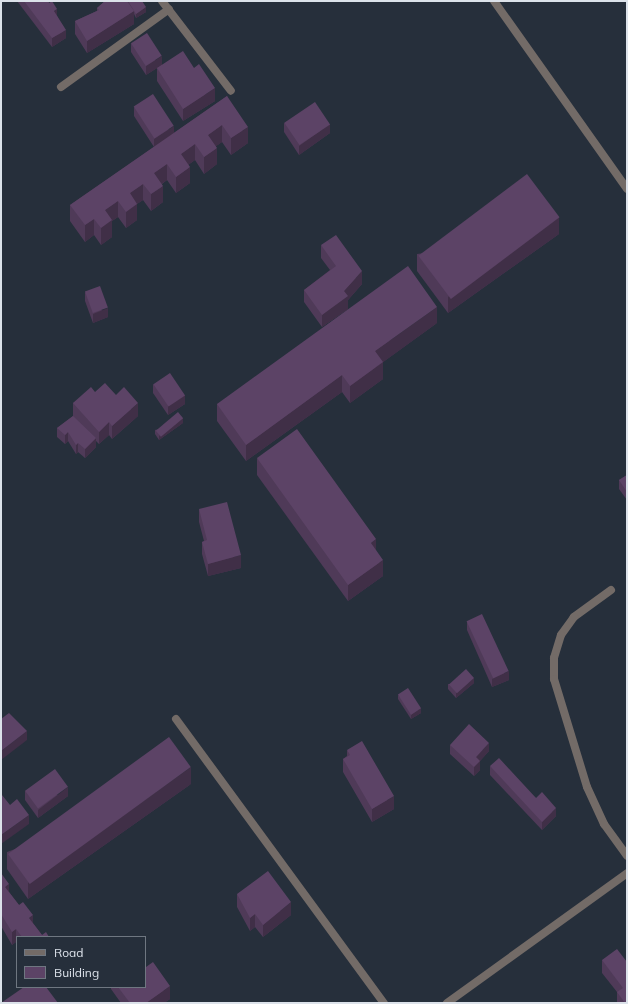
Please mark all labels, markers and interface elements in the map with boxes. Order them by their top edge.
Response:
legend [16,936,146,988]
text: Road [54,945,83,960]
text: Building [54,965,99,980]

